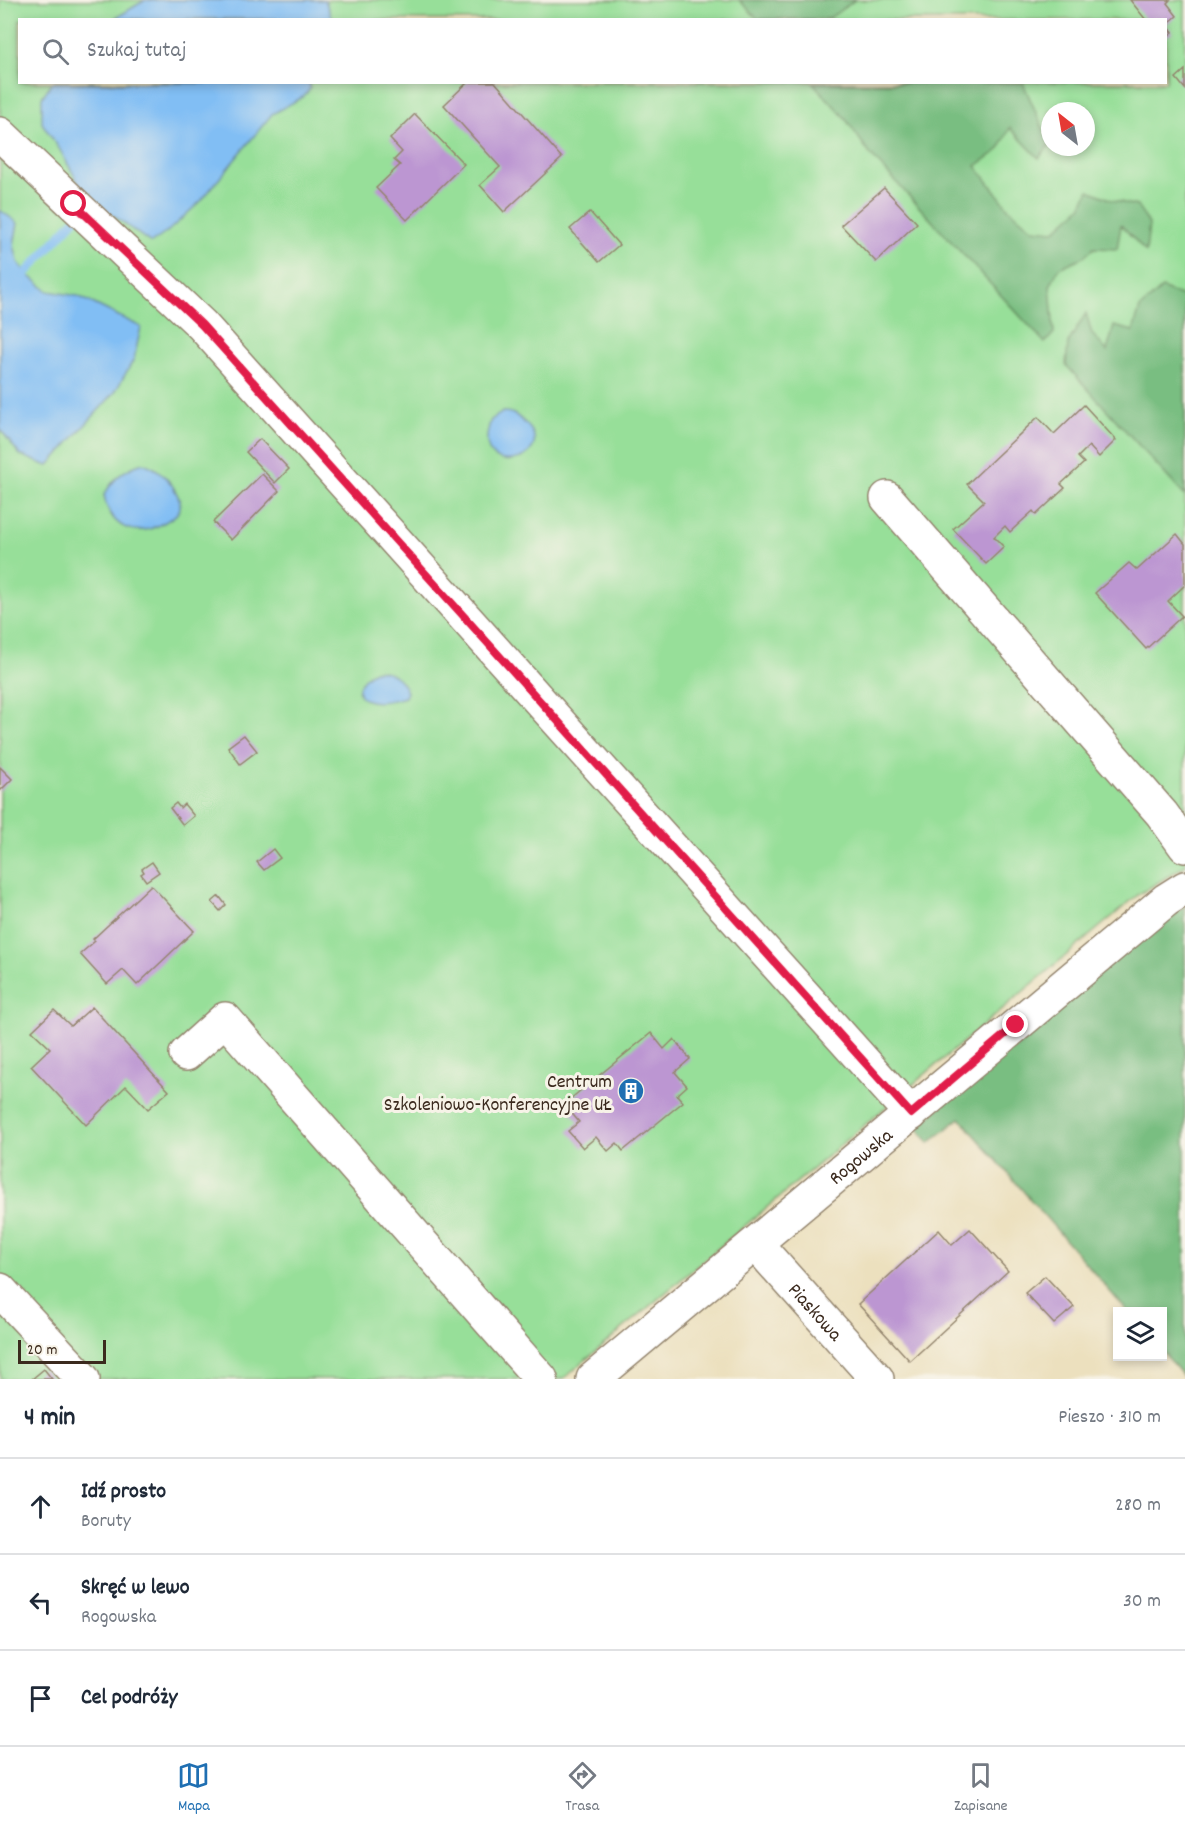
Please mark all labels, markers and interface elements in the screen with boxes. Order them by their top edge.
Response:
search box [18,18,1167,84]
icon: search [39,35,72,68]
text: Szukaj tutaj [87,36,186,67]
north arrow [1041,102,1095,156]
route start [60,190,86,216]
route end [1002,1011,1028,1037]
place label: Centrum Szkoleniowo-Konferencyjne UŁ [384,1069,612,1120]
building icon: Centrum Szkoleniowo-Konferencyjne UŁ [616,1076,646,1106]
street label: Rogowska [824,1123,900,1193]
street label: Piaskowa [780,1278,848,1349]
map controls [1113,1307,1167,1361]
button: layers [1113,1307,1167,1361]
scale bar [18,1337,106,1364]
text: 20 m [27,1339,57,1362]
text: 4 min [24,1400,75,1437]
text: Pieszo · 310 m [1058,1404,1161,1432]
text: Idź prosto [81,1477,166,1508]
icon: ahead [24,1490,57,1523]
text: 280 m [1115,1492,1161,1520]
text: Boruty [81,1508,131,1536]
text: Skręć w lewo [81,1573,190,1604]
icon: left [24,1586,57,1619]
text: 30 m [1123,1588,1161,1616]
text: Rogowska [81,1604,156,1632]
icon: arrive [24,1682,57,1715]
text: Cel podróży [81,1683,177,1714]
tab: Mapa [177,1759,210,1818]
tab: Trasa [565,1759,599,1818]
tab: Zapisane [954,1759,1008,1818]

